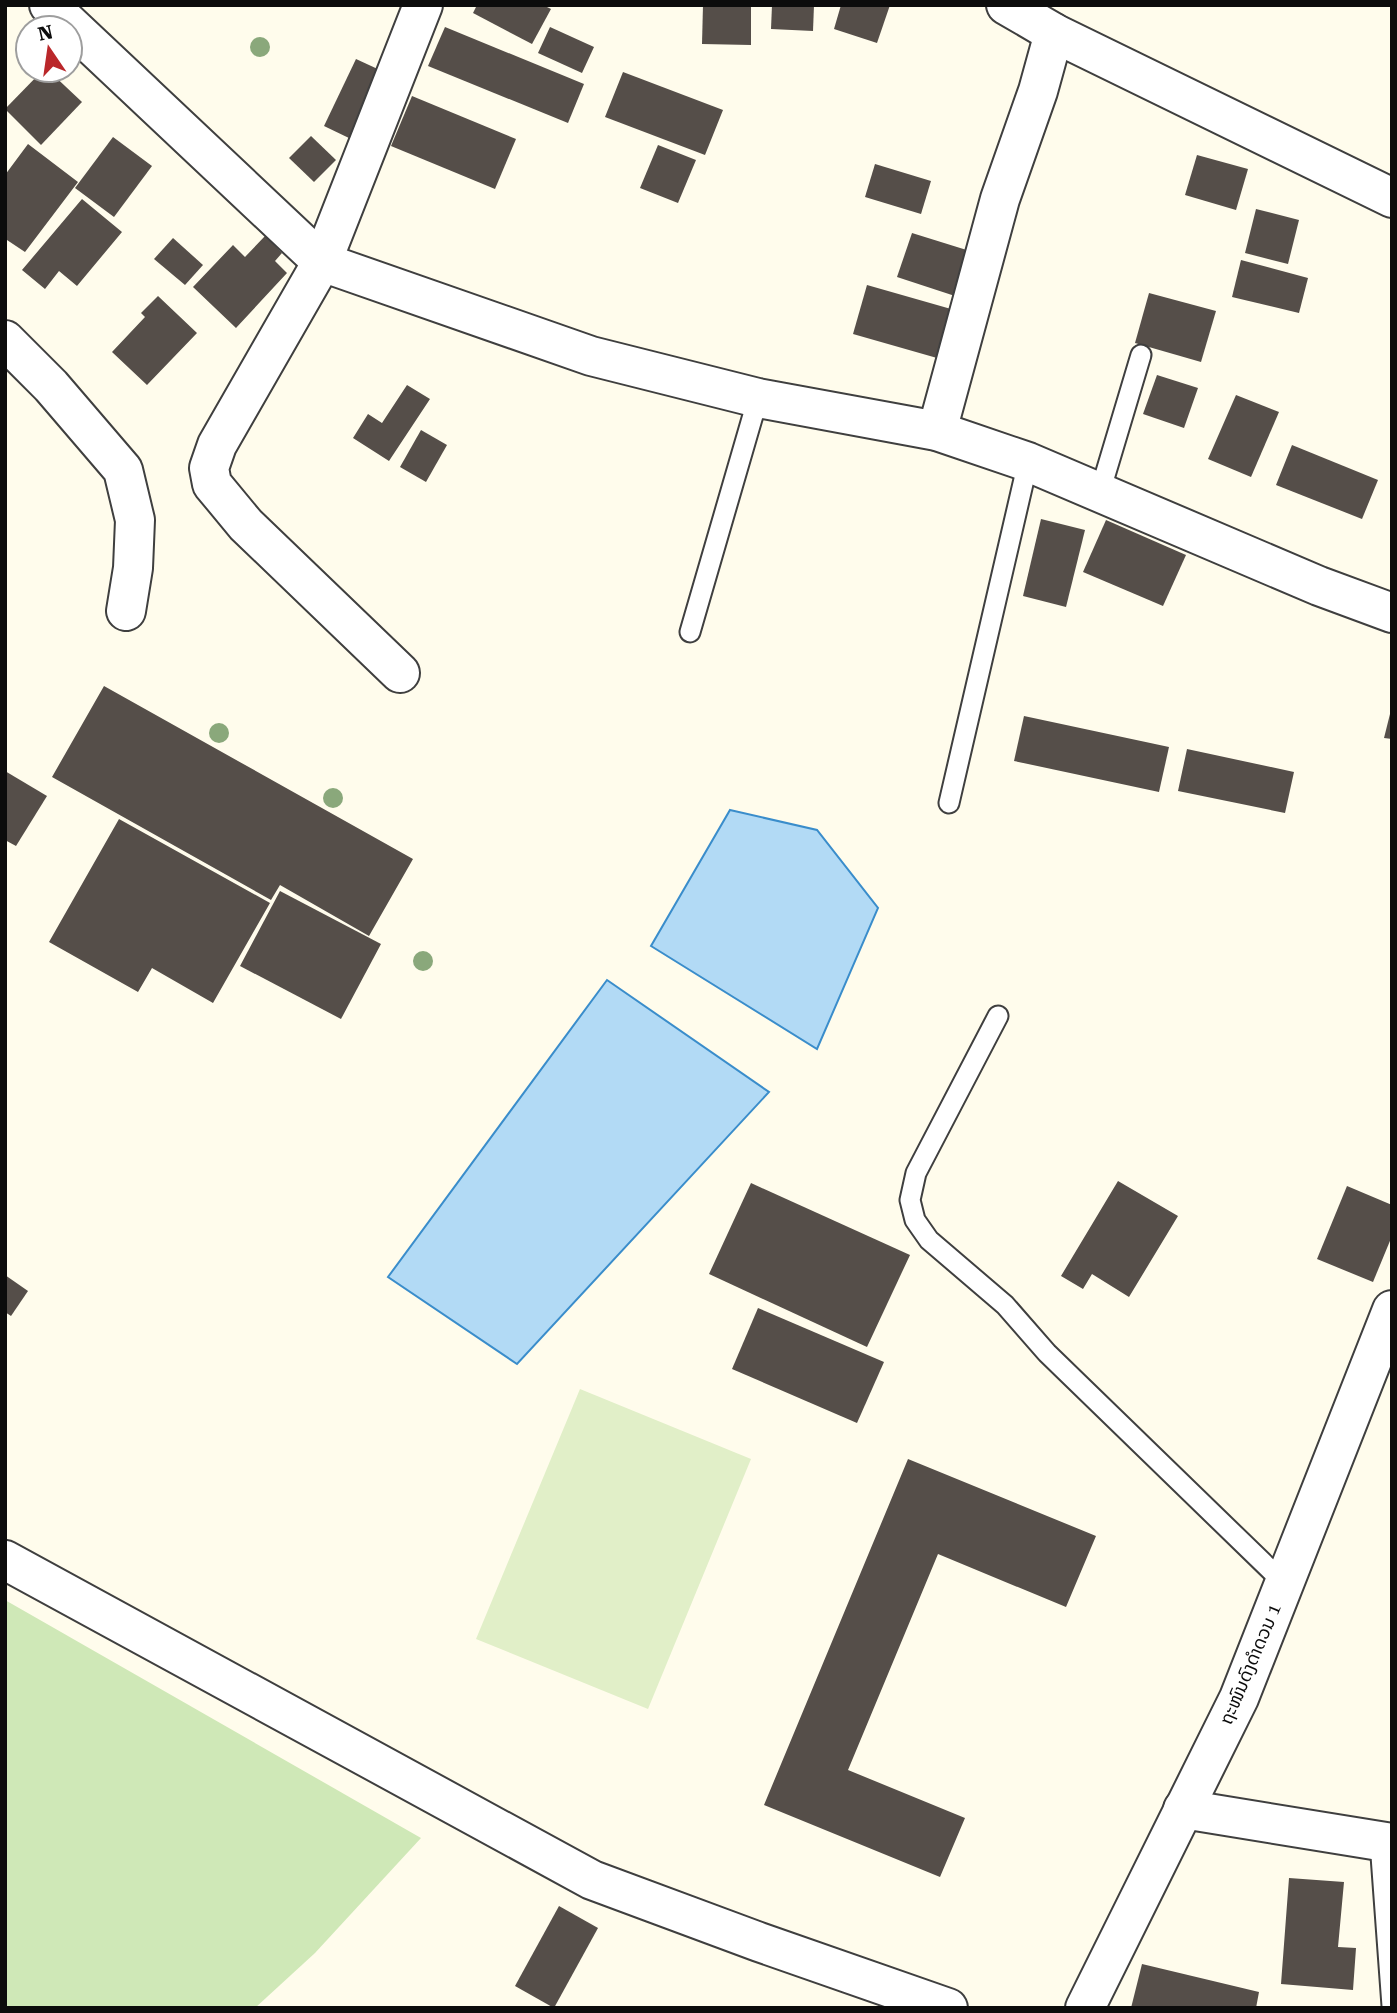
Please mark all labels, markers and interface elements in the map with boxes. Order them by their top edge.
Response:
north arrow [14,14,84,84]
text: N [36,20,55,46]
street label: ຖະໜົນດົງດຳດວນ 1 [1215,1600,1285,1728]

